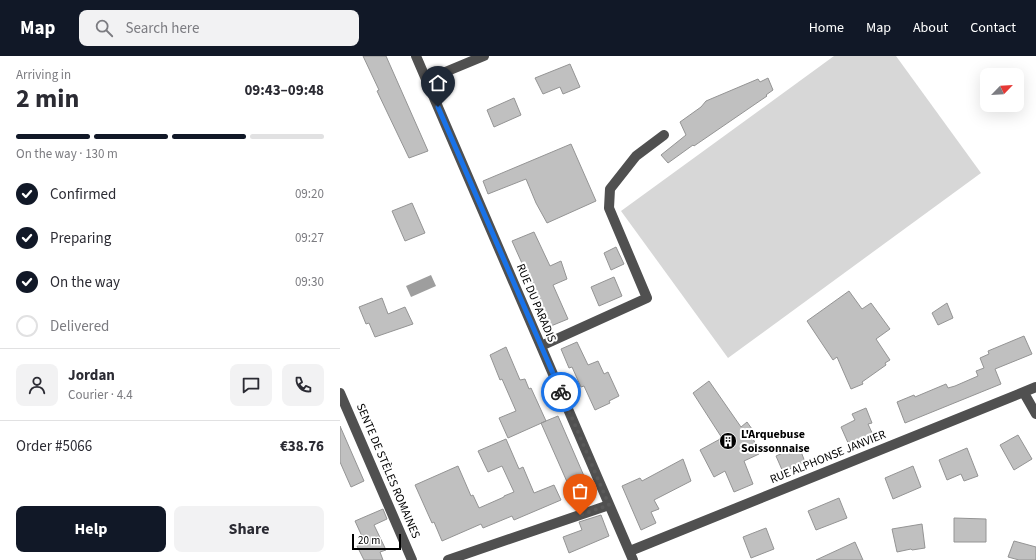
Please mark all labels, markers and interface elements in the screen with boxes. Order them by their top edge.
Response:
search box [79,10,359,46]
text: Map [20,15,55,42]
icon: search [93,17,115,39]
text: Search here [125,18,199,39]
text: Home [809,18,844,38]
text: Map [866,18,891,38]
text: About [913,18,948,38]
text: Contact [970,18,1016,38]
text: Arriving in [16,66,71,84]
pin [421,66,455,107]
north arrow [980,68,1024,112]
map controls [980,68,1024,112]
icon: home [427,72,449,94]
text: 2 min [16,80,79,117]
text: 09:43–09:48 [244,80,324,101]
text: On the way · 130 m [16,145,118,163]
icon: check [16,183,38,205]
text: Confirmed [50,184,116,205]
text: 09:20 [295,185,324,203]
icon: check [16,227,38,249]
text: Preparing [50,228,111,249]
text: 09:27 [295,229,324,247]
street label: RUE DU PARADIS [512,261,560,345]
icon: check [16,271,38,293]
text: On the way [50,272,120,293]
text: 09:30 [295,273,324,291]
text: Delivered [50,316,109,337]
button: person [16,364,58,406]
button: chat [230,364,272,406]
button: phone [282,364,324,406]
text: Jordan [68,365,115,386]
courier [541,372,581,412]
icon: bike [550,381,572,403]
text: Courier · 4.4 [68,386,133,404]
street label: SENTE DE STÈLES ROMAINES [352,401,424,541]
place label: L'Arquebuse Soissonnaise [741,426,810,457]
street label: RUE ALPHONSE JANVIER [767,426,889,488]
building icon: L'Arquebuse Soissonnaise [718,431,738,451]
text: Order #5066 [16,436,92,457]
text: €38.76 [280,436,324,457]
pin [563,474,597,515]
icon: bag [569,480,591,502]
button: Help [16,506,166,552]
button: Share [174,506,324,552]
scale bar [352,532,401,551]
text: 20 m [358,533,380,548]

